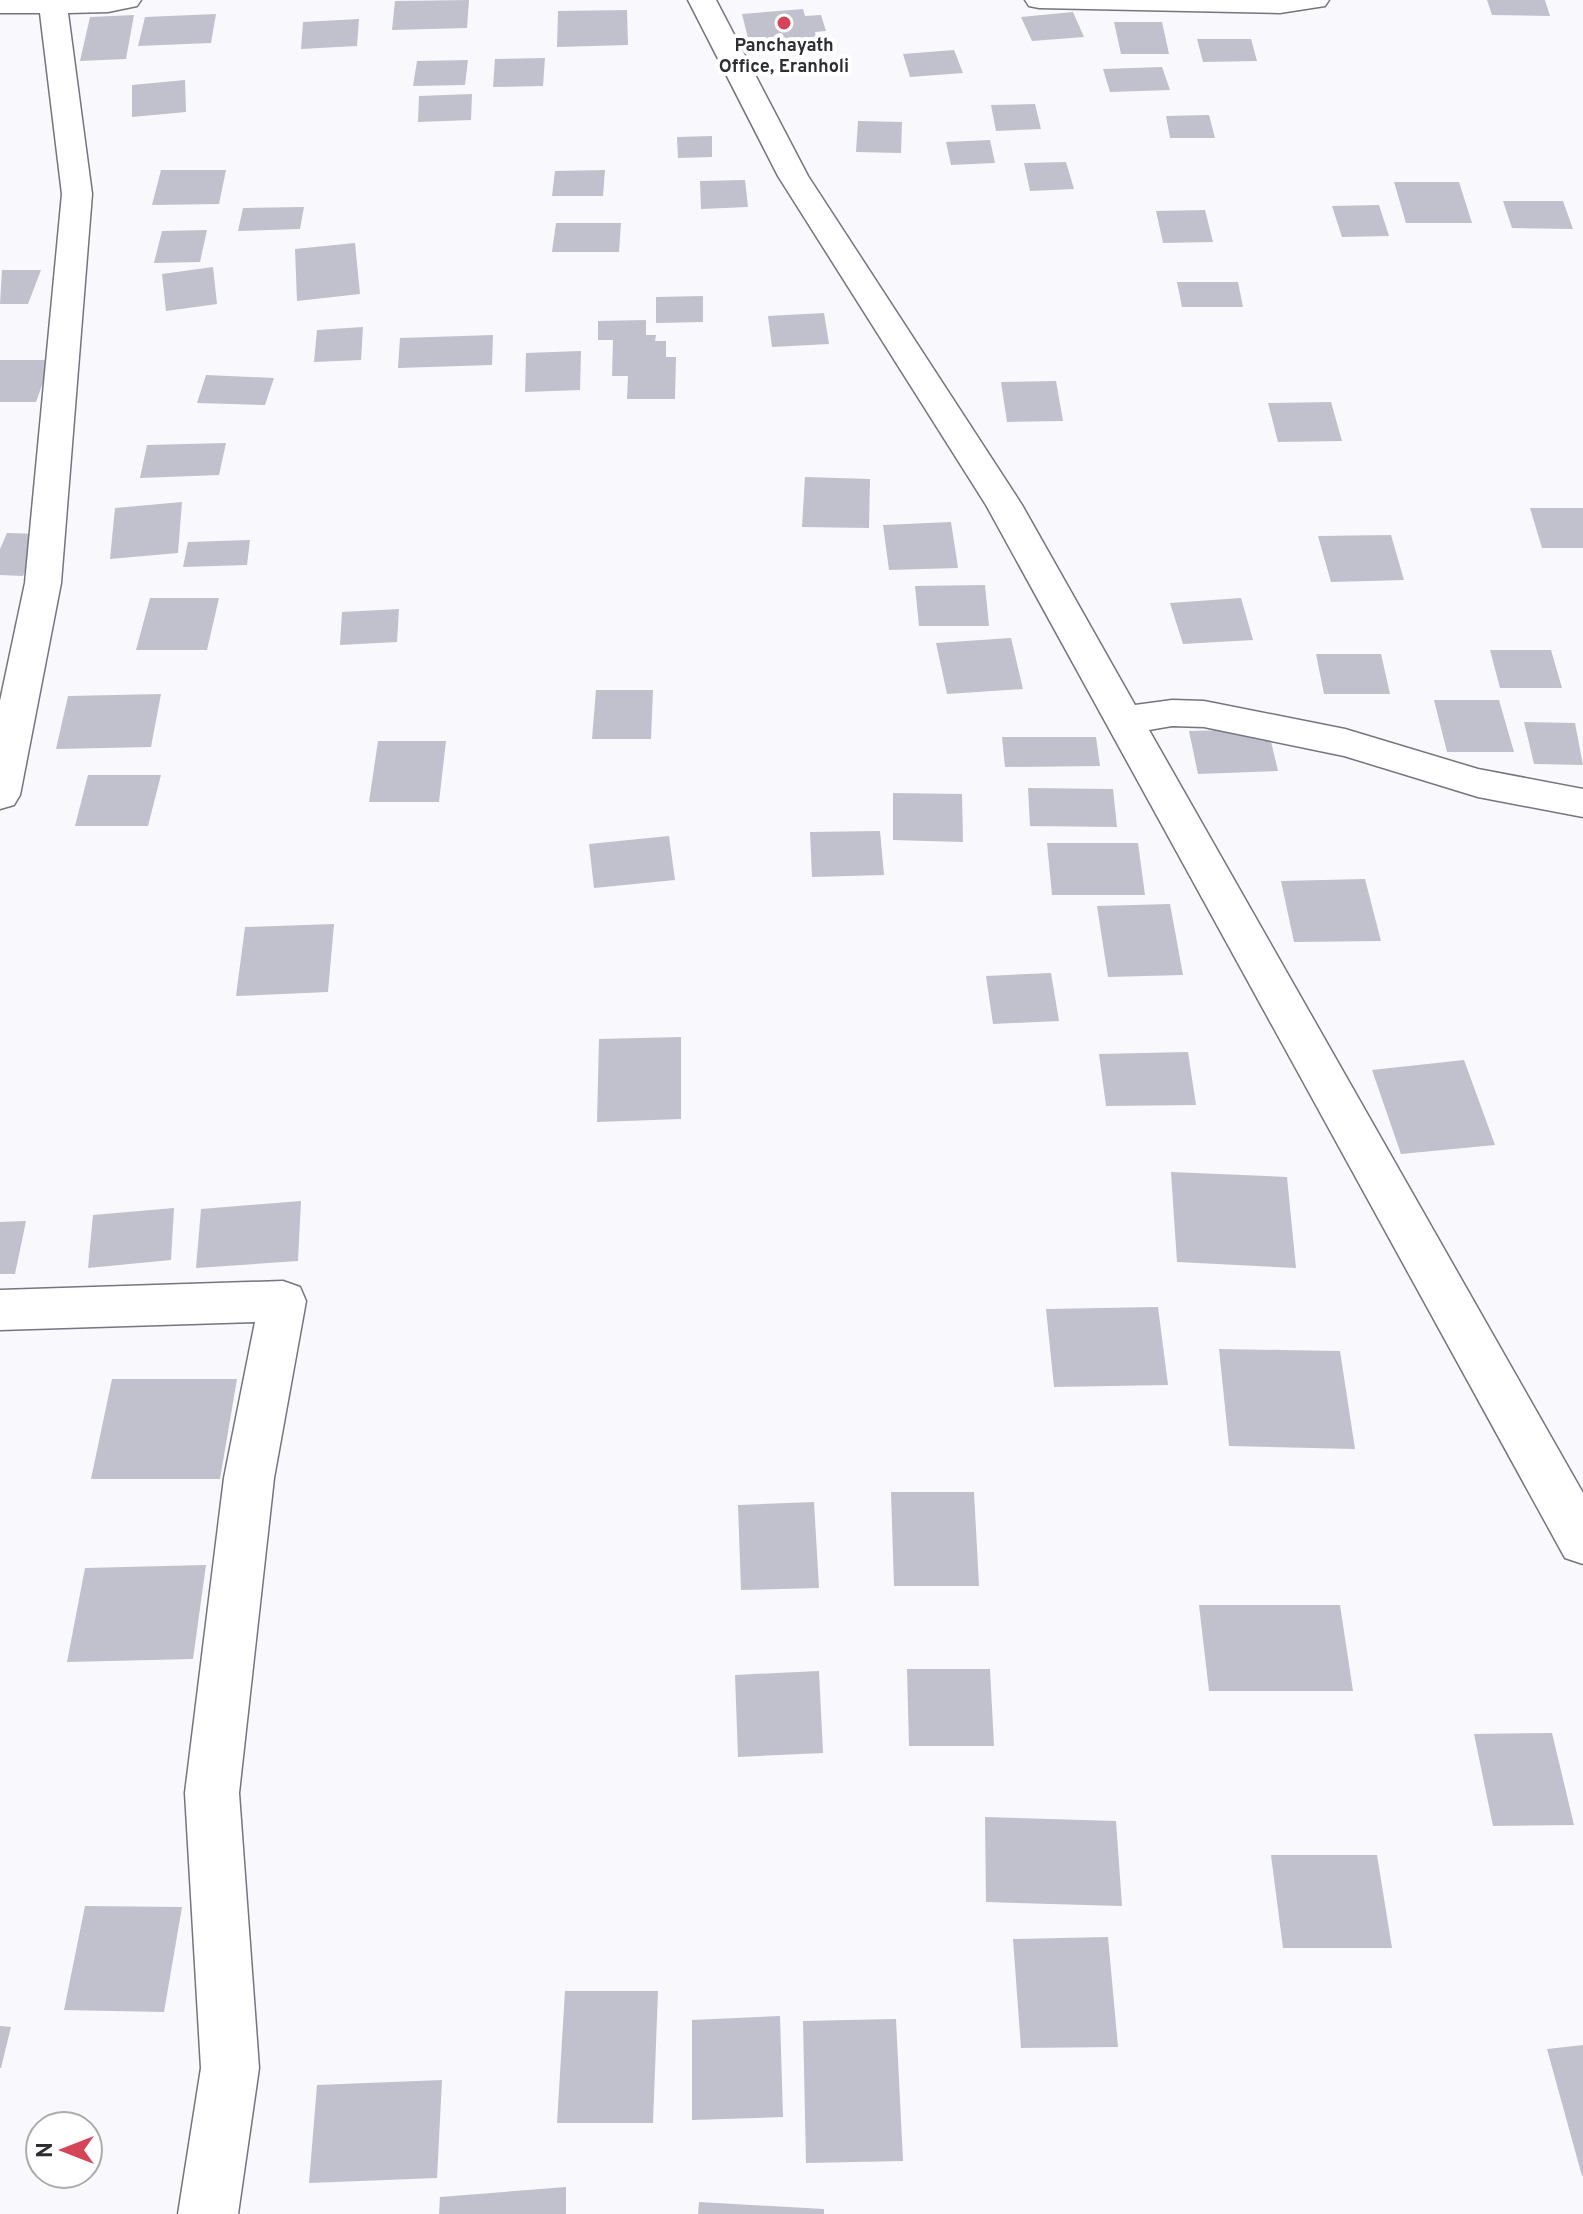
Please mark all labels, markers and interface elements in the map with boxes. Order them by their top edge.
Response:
marker: Panchayath Office, Eranholi [775,14,793,32]
place label: Panchayath Office, Eranholi [719,35,849,79]
north arrow [24,2110,104,2190]
text: N [33,2142,60,2158]

